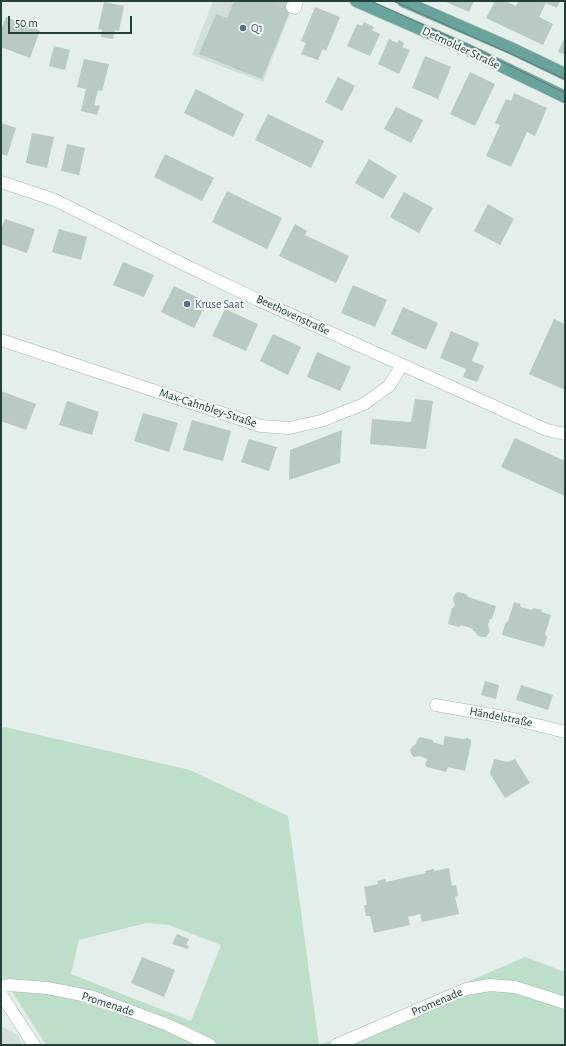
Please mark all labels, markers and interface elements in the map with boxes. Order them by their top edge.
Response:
scale bar [10,8,134,34]
text: 50 m [15,17,38,29]
place label: Q1 [251,21,263,35]
marker: Q1 [238,23,248,33]
street label: Detmolder Straße [420,24,502,72]
street label: Beethovenstraße [254,292,332,338]
place label: Kruse Saat [195,297,244,311]
marker: Kruse Saat [182,299,192,309]
street label: Max-Cahnbley-Straße [157,385,259,431]
street label: Händelstraße [468,704,534,730]
street label: Promenade [409,985,465,1019]
street label: Promenade [80,989,136,1019]

